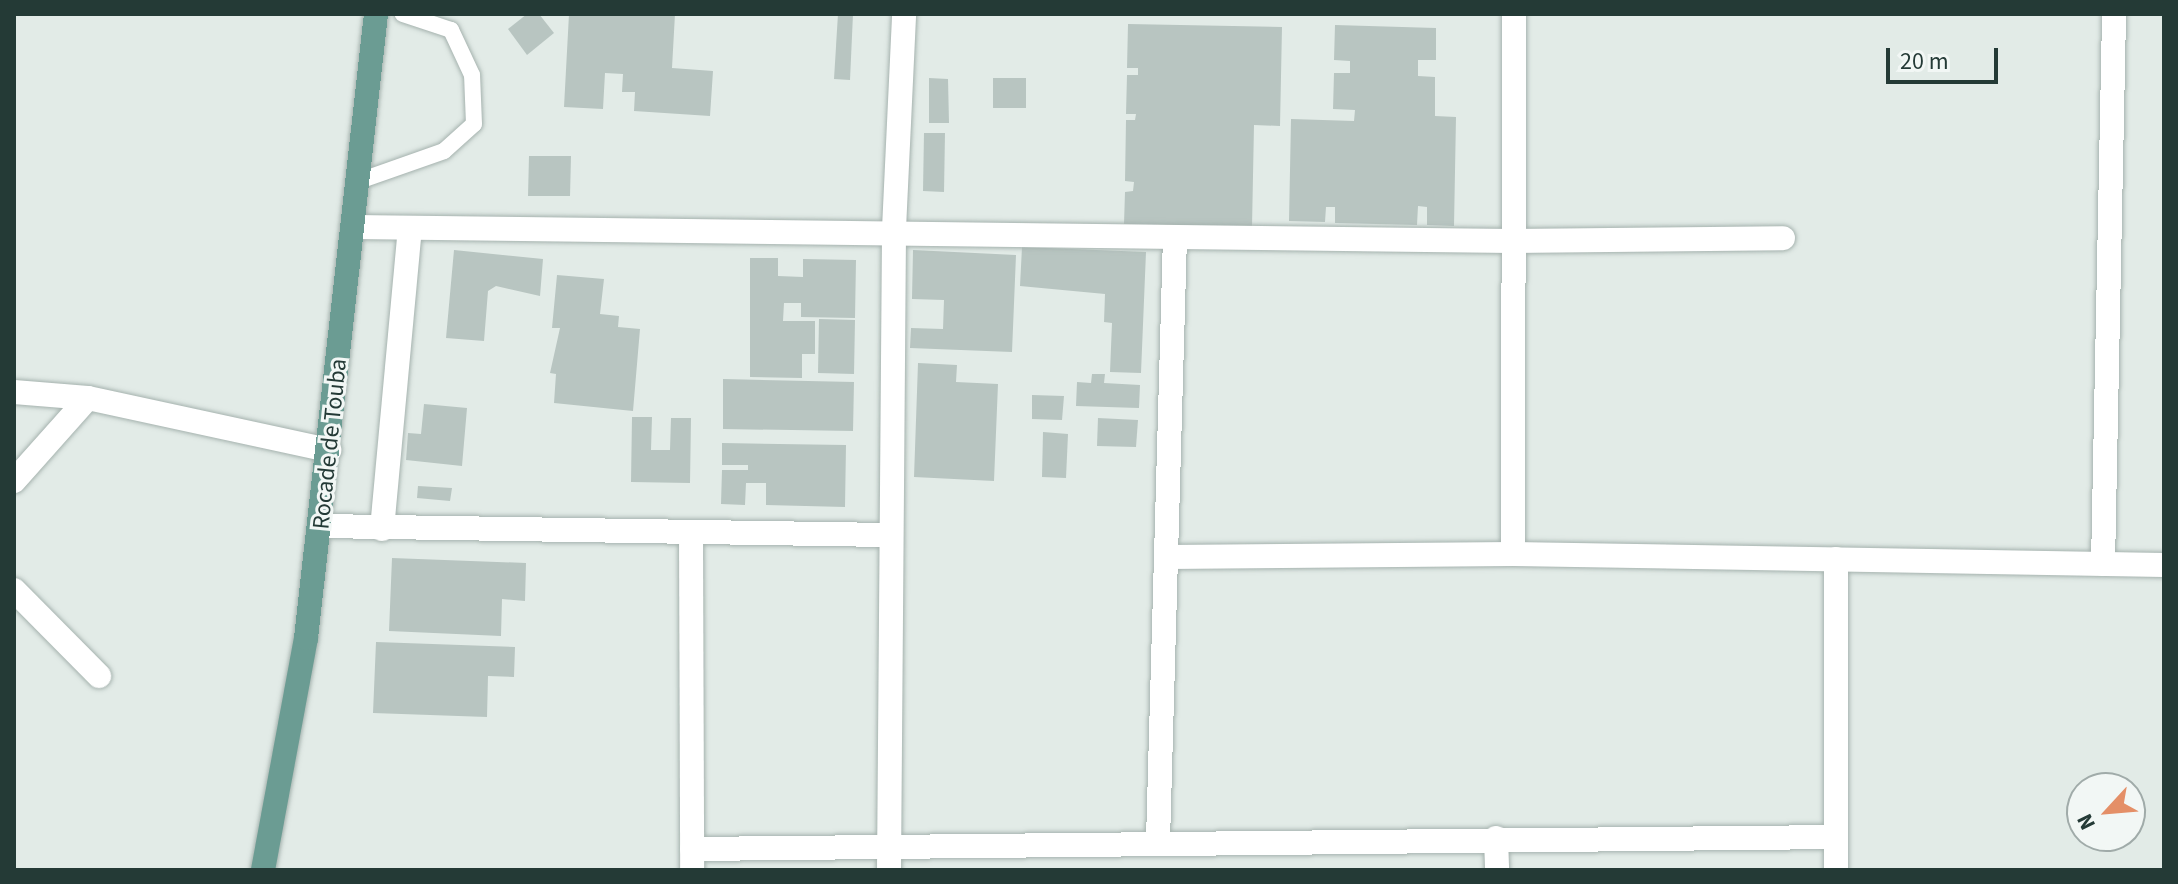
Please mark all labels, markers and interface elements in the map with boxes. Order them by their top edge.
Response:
scale bar [1890,32,2002,82]
text: 20 m [1900,44,1949,79]
street label: Rocade de Touba [307,357,353,531]
north arrow [2066,772,2146,852]
text: N [2069,808,2104,835]

